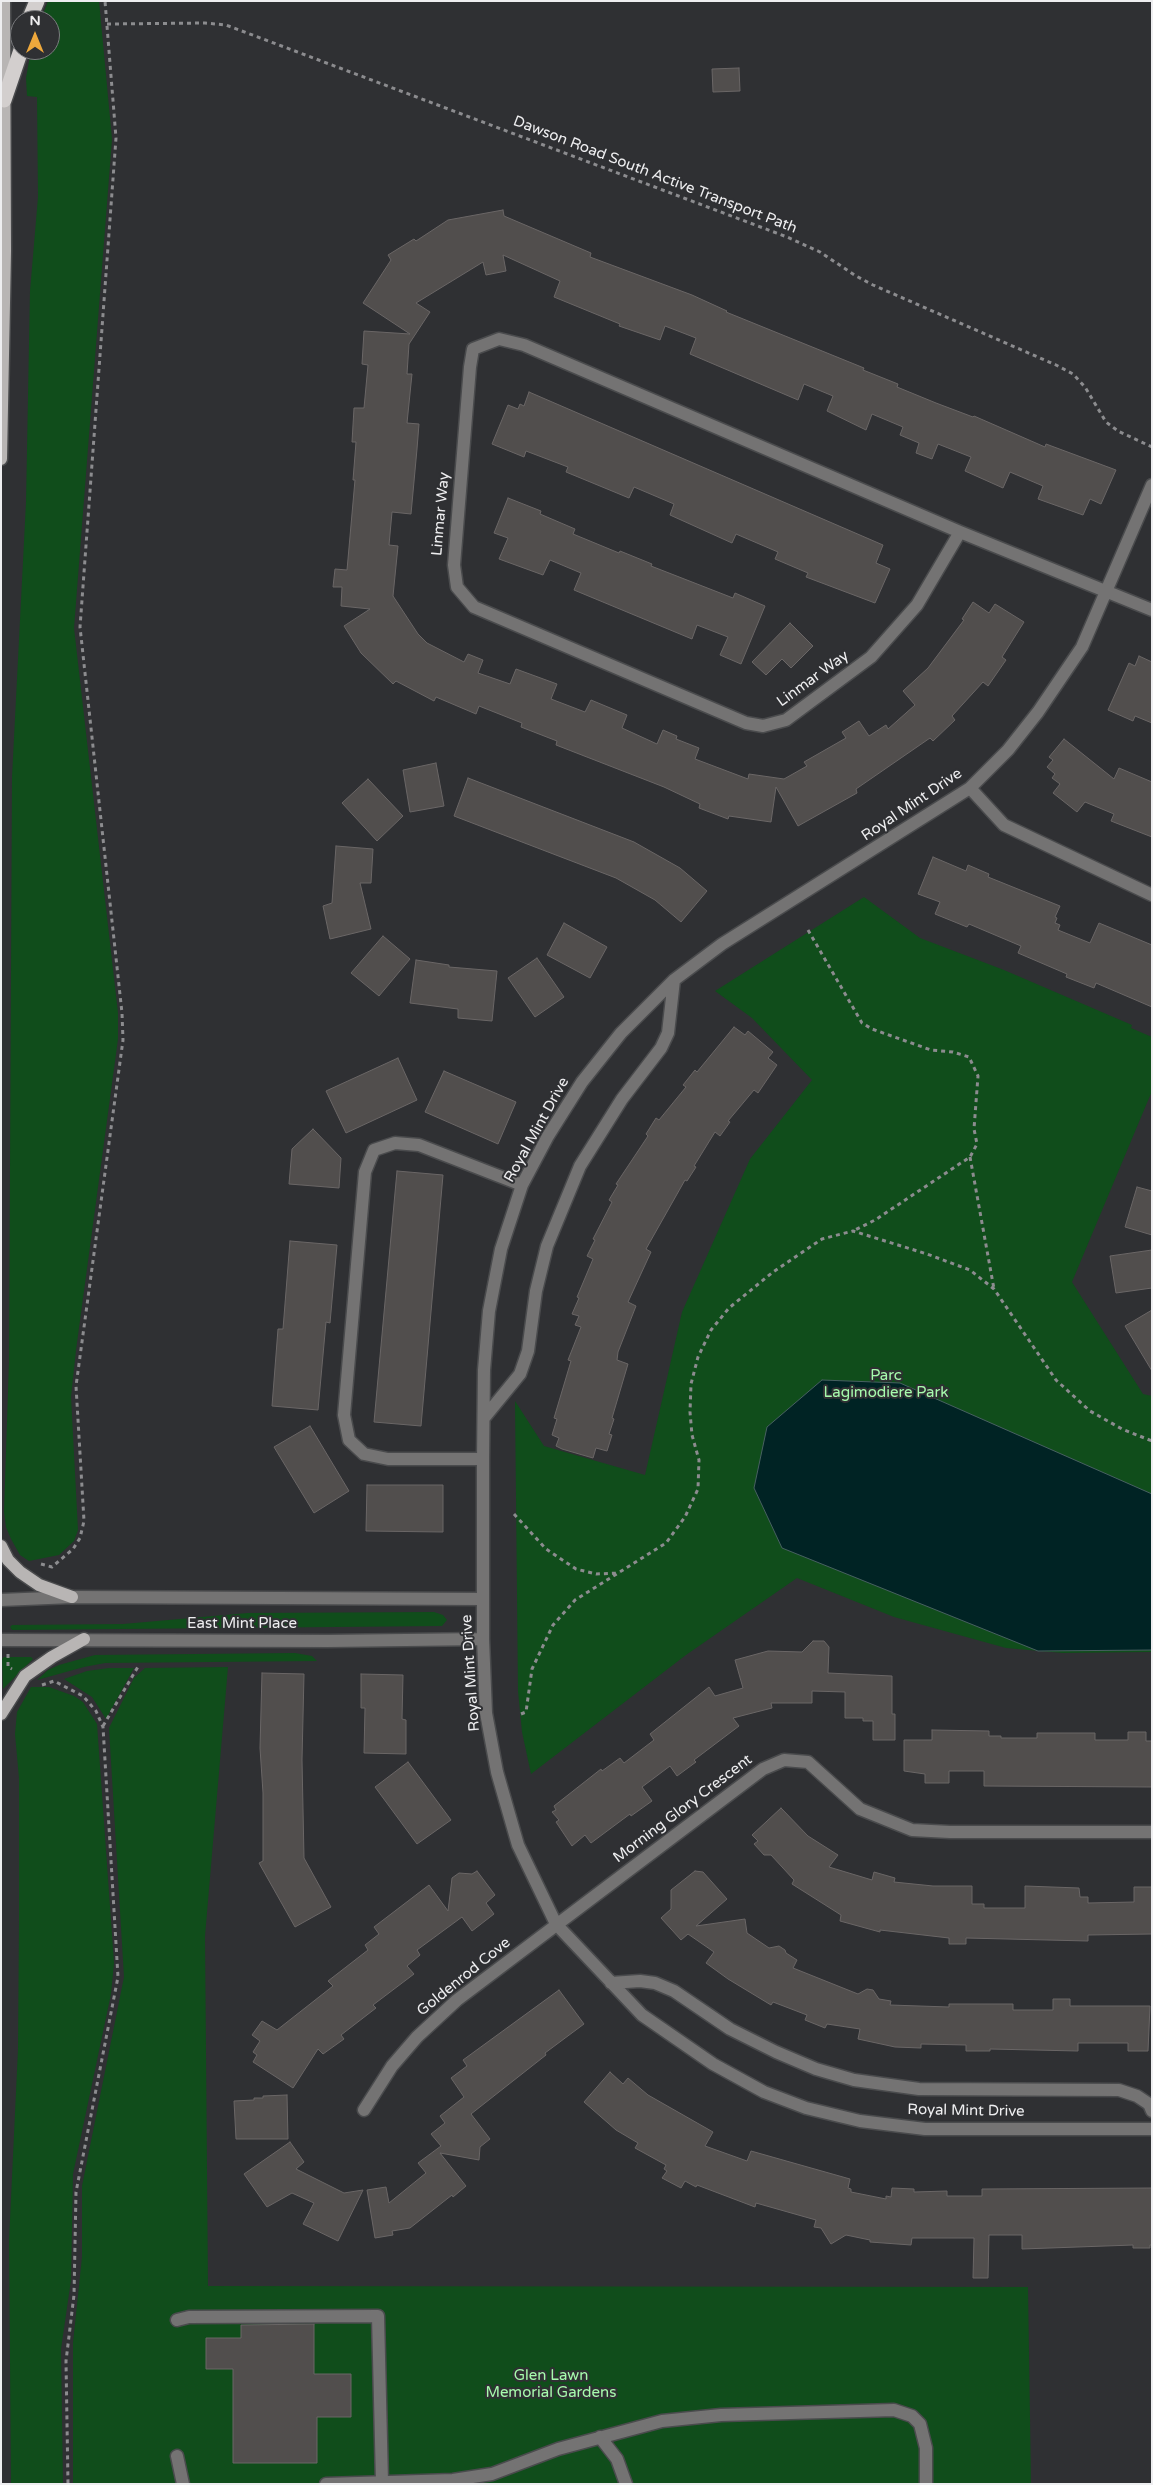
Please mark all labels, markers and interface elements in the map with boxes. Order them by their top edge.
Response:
north arrow [10,10,60,60]
text: N [29,12,41,29]
street label: Dawson Road South Active Transport Path [510,112,800,238]
street label: Linmar Way [428,471,454,557]
street label: Linmar Way [774,647,852,711]
street label: Royal Mint Drive [858,765,966,845]
street label: Royal Mint Drive [501,1074,573,1186]
park label: Parc Lagimodiere Park [824,1367,948,1402]
street label: Royal Mint Drive [458,1614,484,1732]
street label: East Mint Place [187,1615,297,1633]
street label: Morning Glory Crescent [610,1751,756,1867]
street label: Goldenrod Cove [414,1934,514,2020]
street label: Royal Mint Drive [907,2101,1025,2121]
park label: Glen Lawn Memorial Gardens [486,2367,616,2402]

